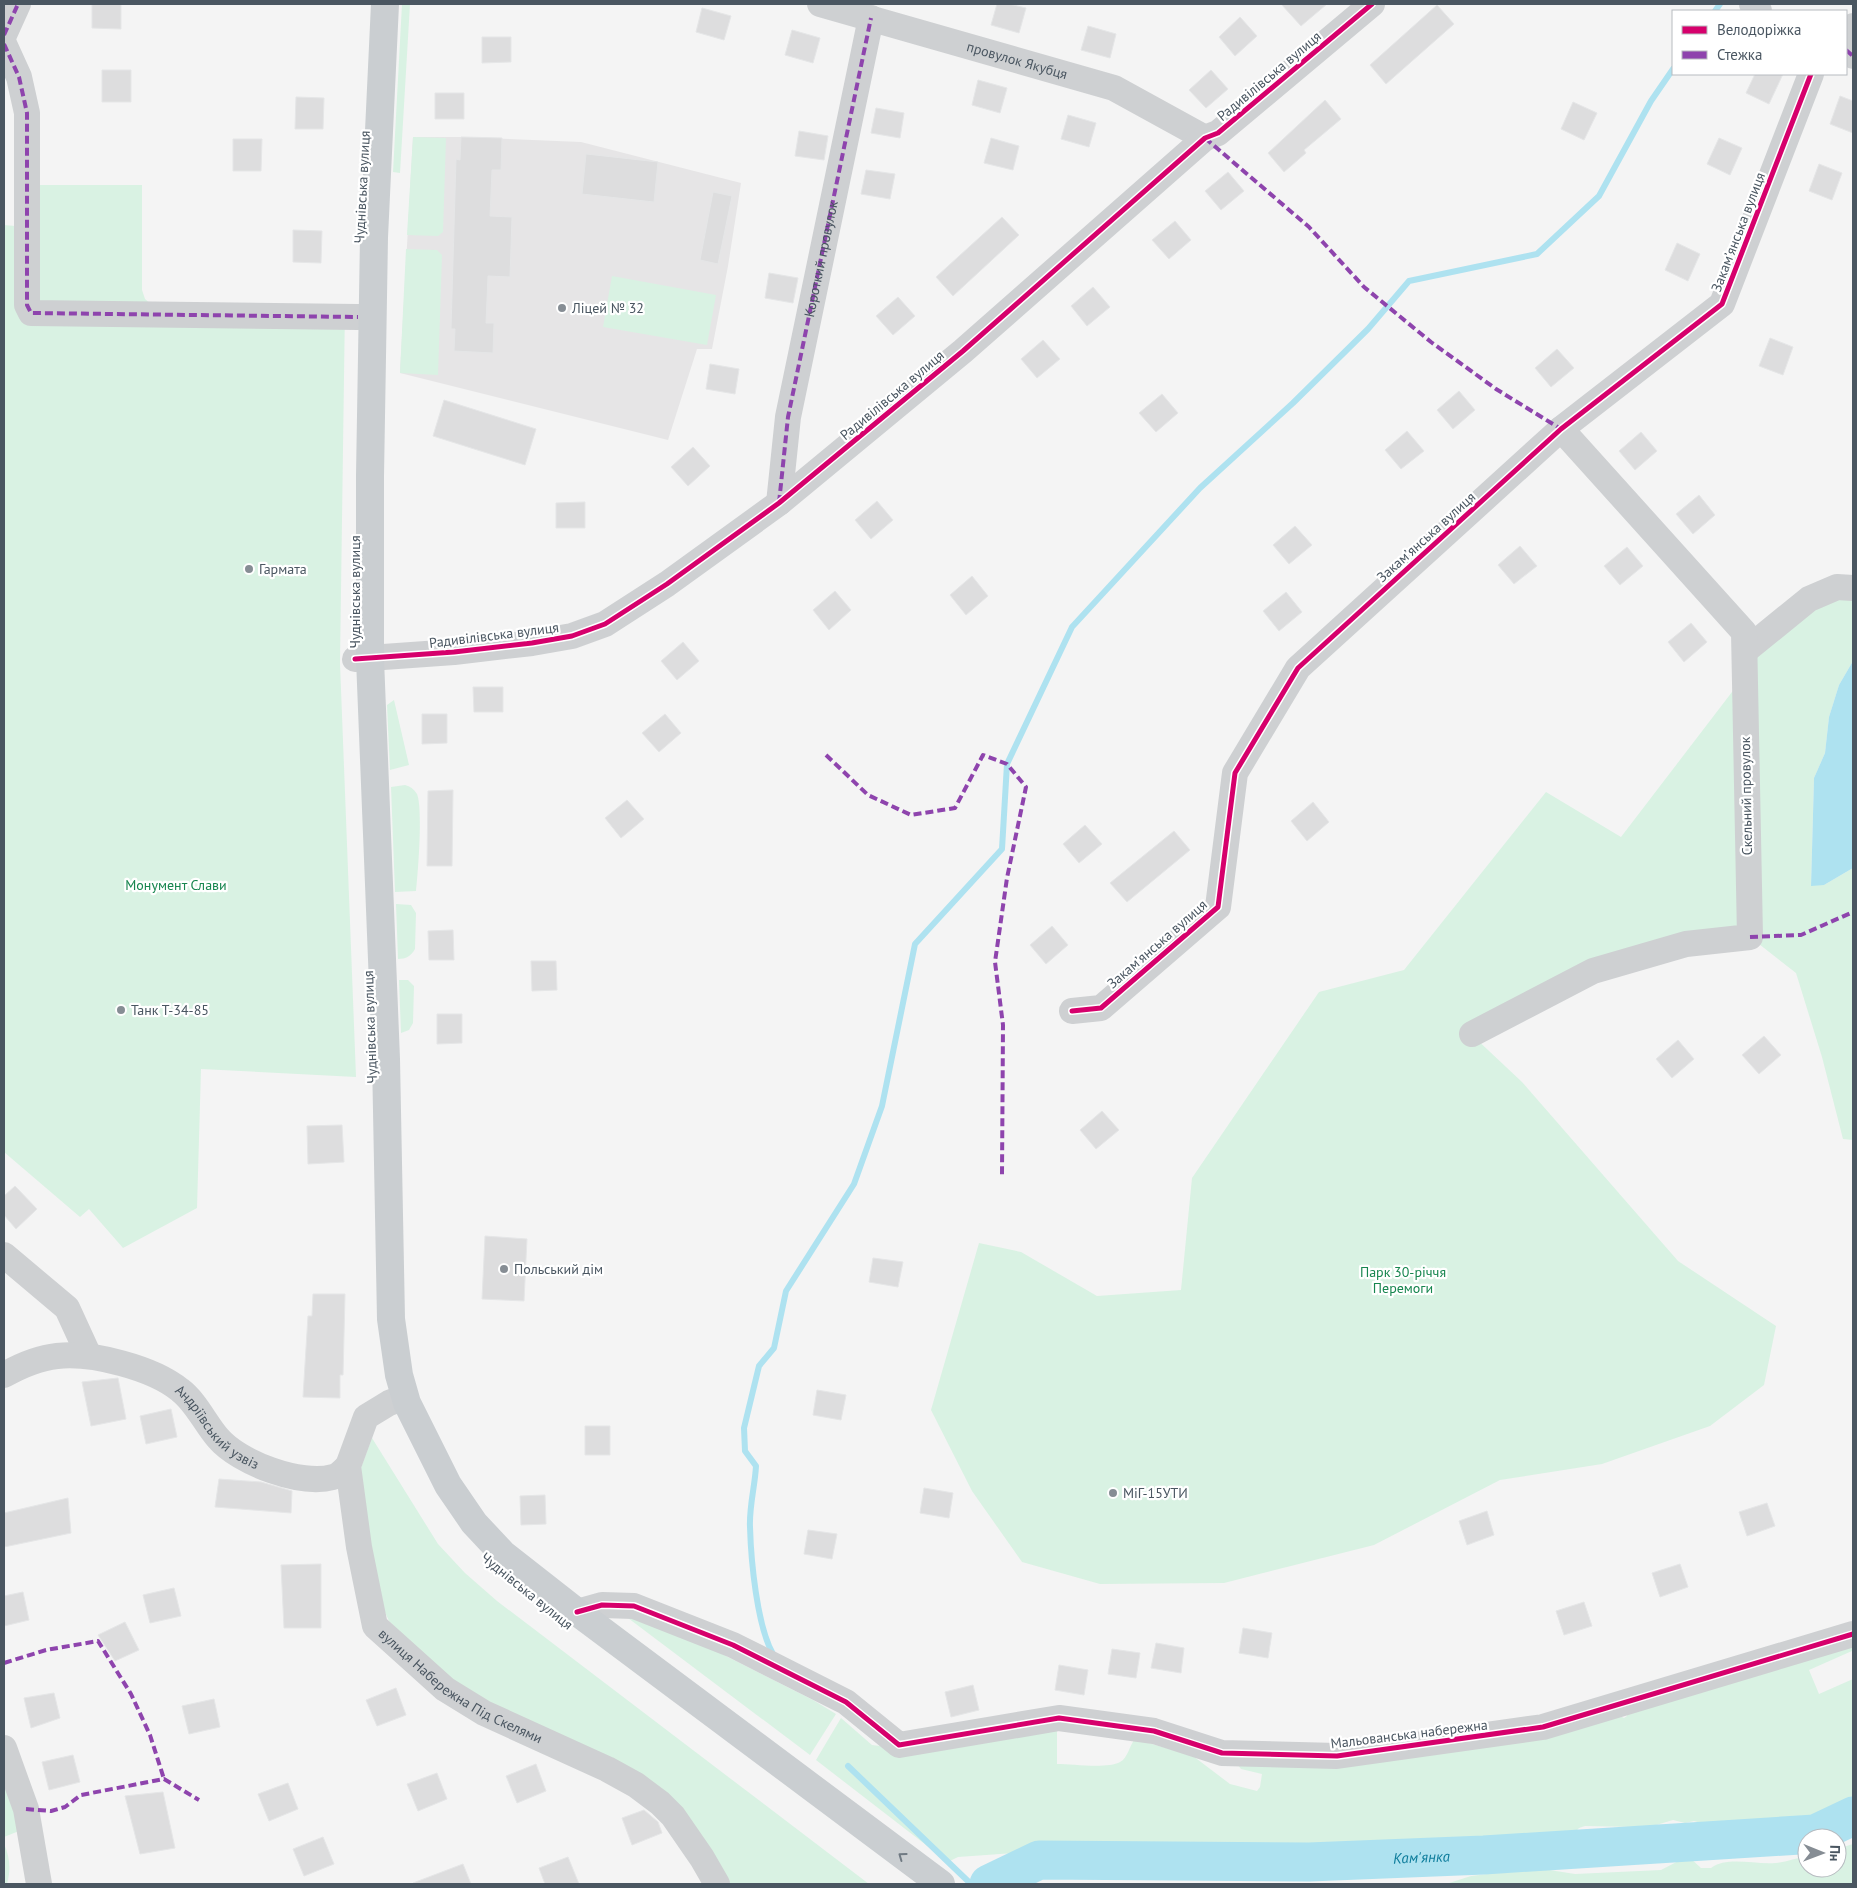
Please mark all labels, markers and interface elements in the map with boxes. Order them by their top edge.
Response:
legend [1672,10,1847,75]
text: Велодоріжка [1717,20,1801,39]
street label: Радивілівська вулиця [1213,27,1325,125]
street label: провулок Якубця [965,37,1070,83]
text: Стежка [1717,45,1762,64]
street label: Чуднівська вулиця [350,130,374,244]
street label: Закамʼянська вулиця [1707,170,1769,294]
street label: Короткий провулок [800,199,842,319]
place label: Ліцей № 32 [571,299,644,317]
marker: Ліцей № 32 [556,302,568,314]
street label: Радивілівська вулиця [836,346,948,444]
street label: Закамʼянська вулиця [1373,488,1479,586]
street label: Чуднівська вулиця [346,535,364,649]
place label: Гармата [259,560,307,578]
marker: Гармата [243,563,255,575]
street label: Радивілівська вулиця [428,618,560,652]
street label: Скельний провулок [1736,736,1756,855]
park label: Монумент Слави [125,876,227,894]
street label: Закамʼянська вулиця [1103,896,1211,992]
street label: Чуднівська вулиця [359,970,381,1084]
place label: Танк Т-34-85 [131,1001,209,1019]
marker: Танк Т-34-85 [115,1004,127,1016]
place label: Польський дім [514,1260,603,1278]
marker: Польський дім [498,1263,510,1275]
park label: Парк 30-річчя Перемоги [1360,1263,1446,1297]
street label: Андріївський узвіз [172,1381,262,1473]
place label: МіГ-15УТИ [1123,1484,1188,1502]
marker: МіГ-15УТИ [1107,1487,1119,1499]
street label: Чуднівська вулиця [477,1548,577,1634]
street label: вулиця Набережна Під Скелями [375,1625,545,1747]
street label: Мальованська набережна [1329,1715,1489,1753]
north arrow [1797,1828,1847,1878]
text: Пн [1826,1845,1844,1862]
water label: Кам'янка [1393,1846,1451,1868]
one-way arrow [899,1853,908,1861]

